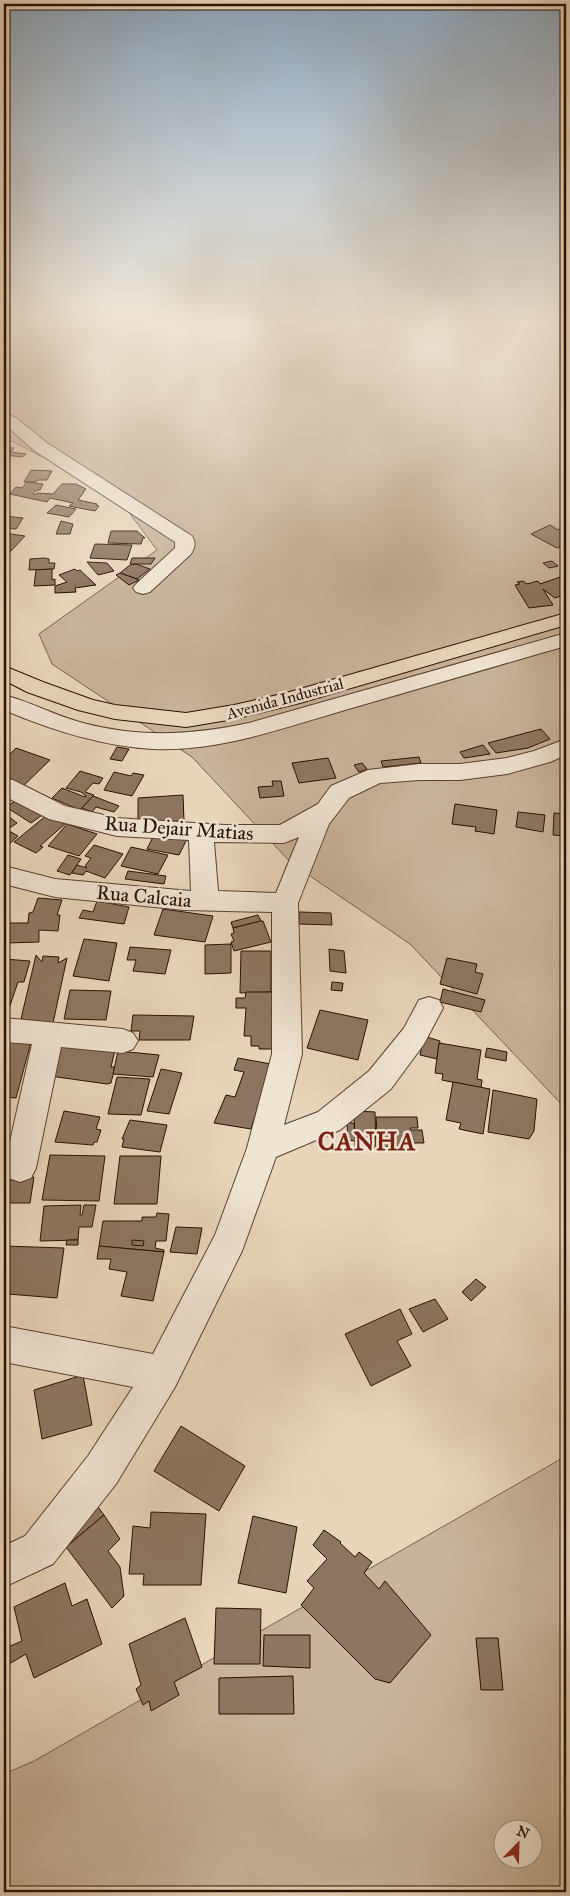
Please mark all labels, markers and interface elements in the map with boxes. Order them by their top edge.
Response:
street label: Avenida Industrial [223,674,346,724]
street label: Rua Dejair Matias [104,811,254,845]
street label: Rua Calcaia [95,880,193,912]
district label: CANHA [318,1126,416,1157]
north arrow [492,1818,542,1868]
text: N [514,1822,532,1843]

